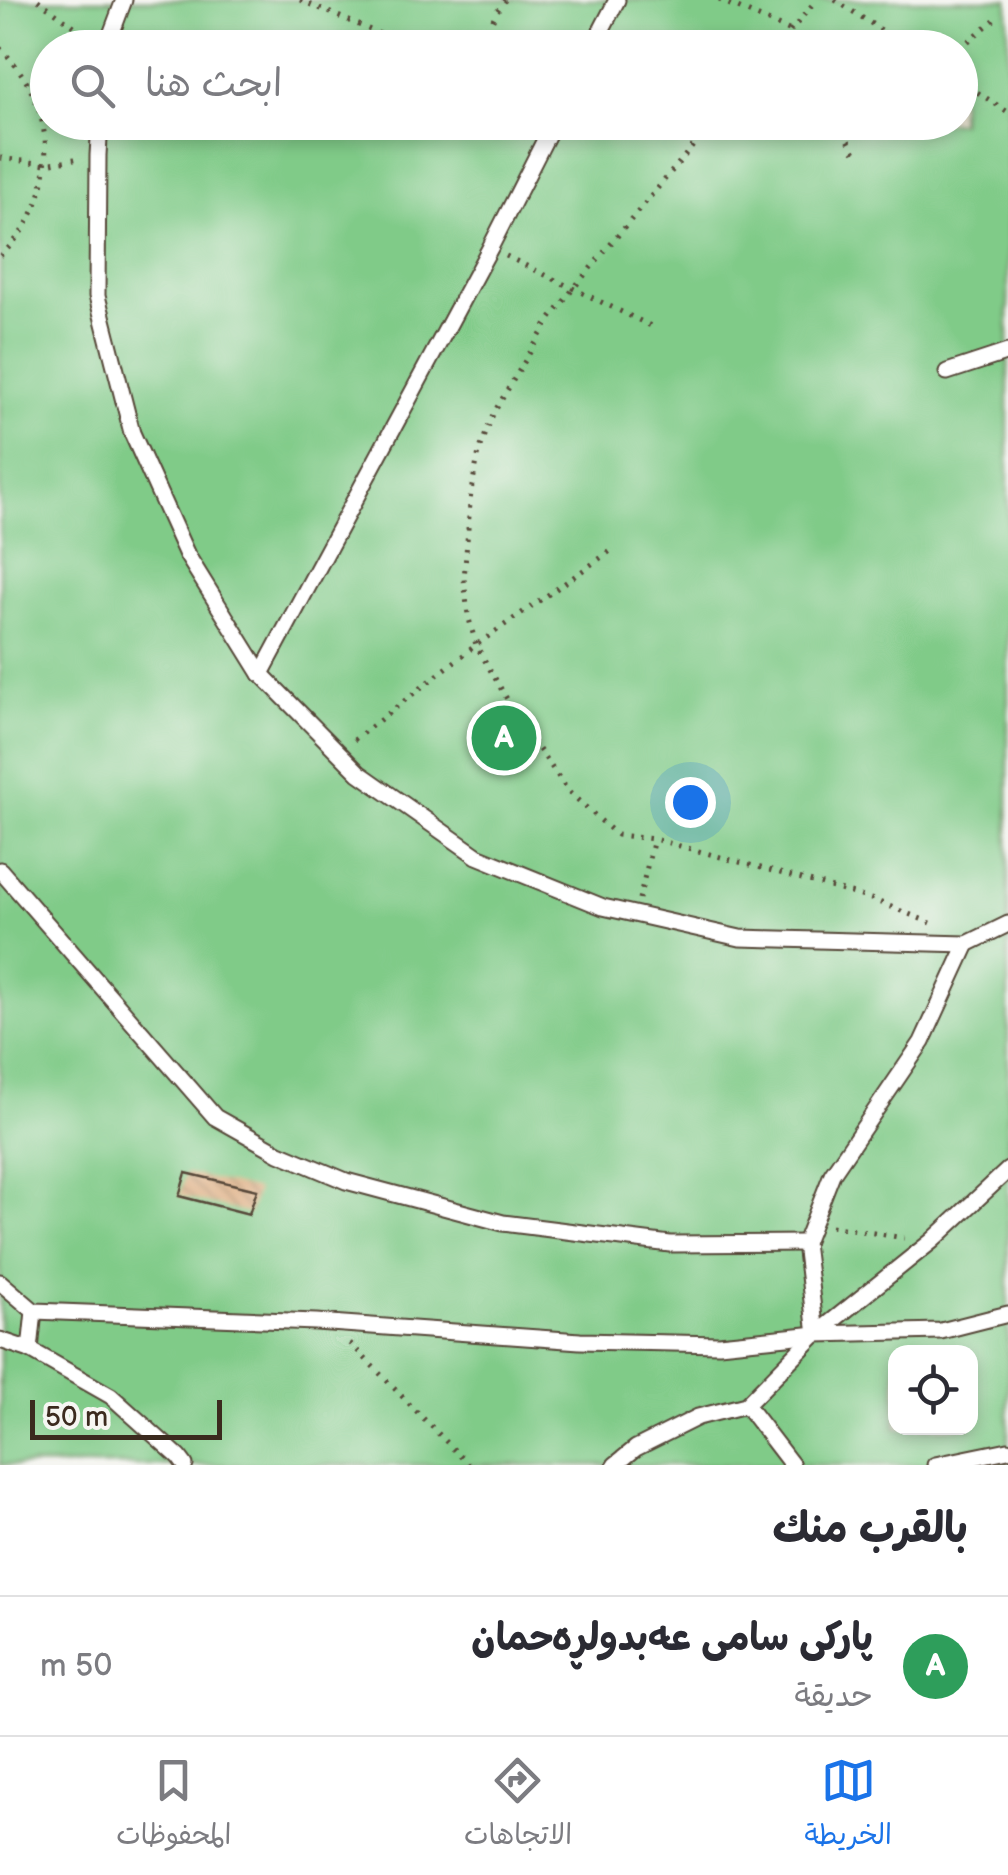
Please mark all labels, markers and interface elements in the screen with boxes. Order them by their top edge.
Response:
search box [30,30,978,140]
icon: search [65,58,120,113]
text: ابحث هنا [145,62,282,107]
pin: A [472,700,536,776]
your location [665,777,716,828]
map controls [888,1345,978,1435]
button: locate [888,1345,978,1435]
scale bar [30,1395,222,1440]
text: 50 m [45,1401,108,1434]
text: بالقرب منك [772,1504,968,1555]
text: پارکی سامی عەبدولڕەحمان [471,1616,873,1661]
text: 50 m [40,1647,112,1686]
text: A [926,1647,945,1686]
text: حديقة [795,1677,873,1716]
tab: المحفوظات [116,1753,232,1859]
tab: الاتجاهات [464,1753,572,1859]
tab: الخريطة [804,1753,892,1859]

